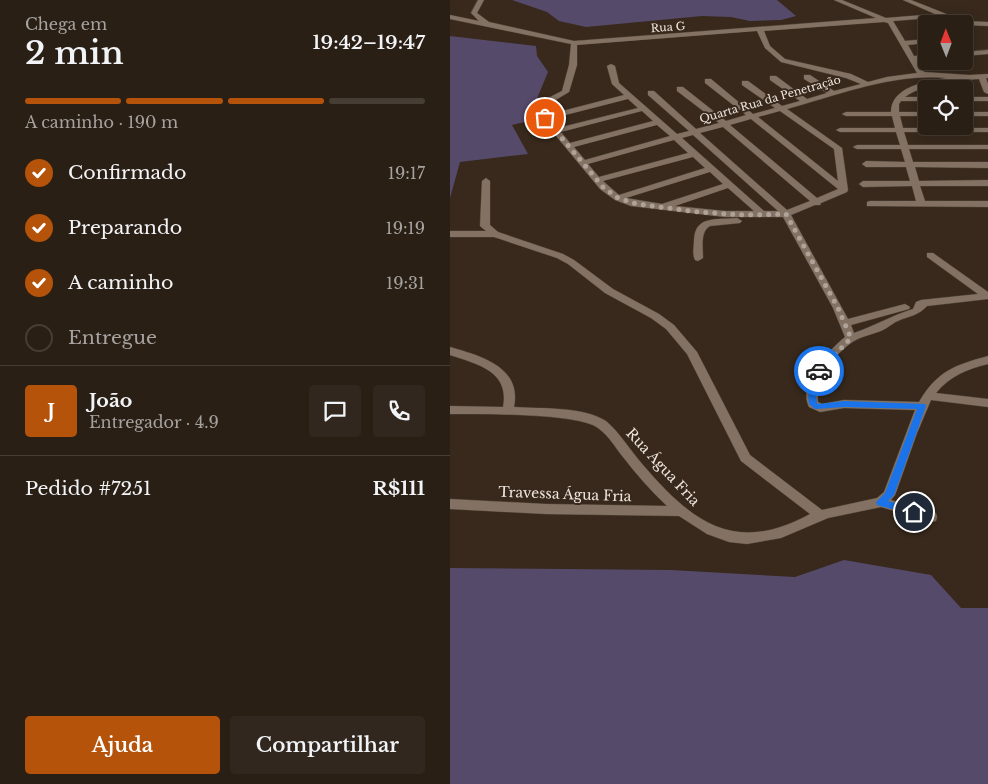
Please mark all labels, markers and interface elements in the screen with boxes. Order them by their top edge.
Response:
text: Chega em [25,14,107,34]
north arrow [918,15,972,70]
map controls [918,15,973,135]
street label: Rua G [650,19,686,35]
text: 19:42–19:47 [312,31,425,54]
text: 2 min [25,33,124,73]
street label: Quarta Rua da Penetração [698,72,842,126]
button: locate [918,80,973,135]
pin [524,97,566,139]
icon: bag [531,104,559,132]
text: A caminho · 190 m [25,112,178,132]
icon: check [25,159,53,187]
text: Confirmado [68,161,186,184]
text: 19:17 [388,163,425,183]
icon: check [25,214,53,242]
text: Preparando [68,216,182,239]
text: 19:19 [386,218,425,238]
icon: check [25,269,53,297]
text: A caminho [68,271,174,294]
text: 19:31 [386,273,425,293]
text: Entregue [68,326,157,349]
courier [794,346,844,396]
icon: car [805,357,833,385]
button: chat [309,385,361,437]
button: phone [373,385,425,437]
text: João [89,389,132,412]
text: J [47,399,55,422]
text: Entregador · 4.9 [89,412,219,432]
street label: Rua Água Fria [622,424,704,510]
text: Pedido #7251 [25,477,152,500]
text: R$111 [372,477,425,500]
street label: Travessa Água Fria [498,483,632,505]
pin [893,491,935,533]
icon: home [900,498,928,526]
button: Ajuda [25,716,220,774]
button: Compartilhar [230,716,425,774]

